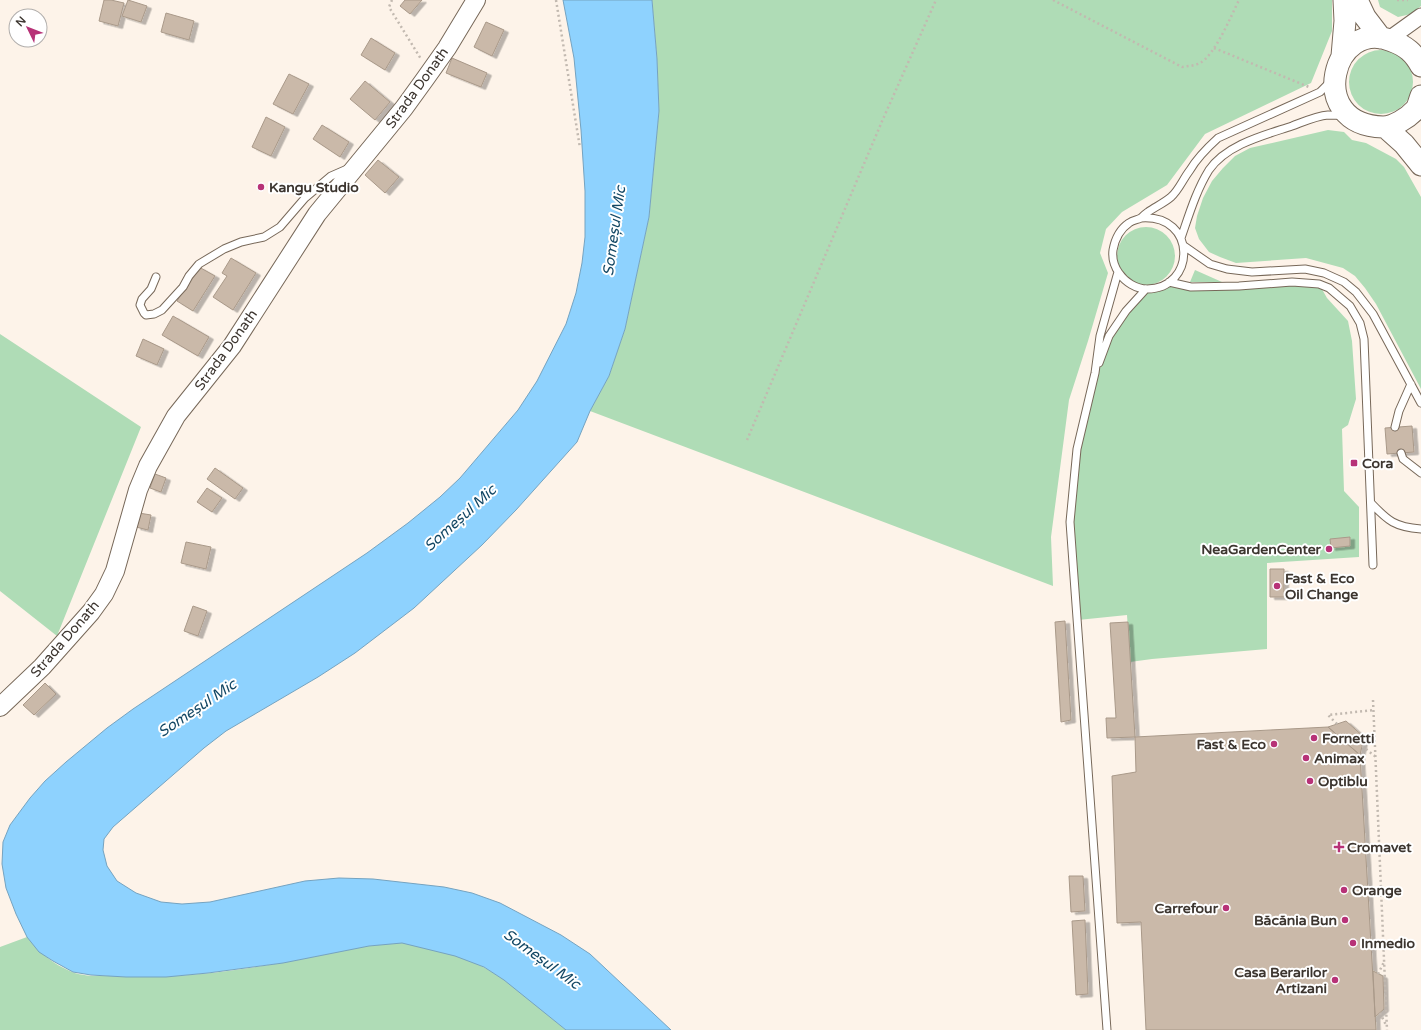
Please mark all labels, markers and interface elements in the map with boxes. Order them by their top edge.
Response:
north arrow [8,8,48,48]
text: N [13,14,29,29]
street label: Strada Donath [382,44,452,132]
place label: Kangu Studio [269,179,359,196]
marker: Kangu Studio [256,182,266,192]
water label: Someșul Mic [599,183,629,277]
street label: Strada Donath [191,306,261,394]
place label: Cora [1362,455,1393,472]
marker: Cora [1349,458,1359,468]
water label: Someșul Mic [420,480,501,555]
place label: NeaGardenCenter [1201,541,1322,558]
marker: NeaGardenCenter [1324,544,1334,554]
place label: Fast & Eco Oil Change [1285,570,1358,603]
marker: Fast & Eco Oil Change [1272,581,1282,591]
street label: Strada Donath [27,597,103,681]
water label: Someșul Mic [154,674,241,741]
place label: Fornetti [1322,730,1374,747]
marker: Fornetti [1309,733,1319,743]
place label: Fast & Eco [1196,736,1266,753]
marker: Fast & Eco [1269,739,1279,749]
place label: Animax [1314,750,1365,767]
marker: Animax [1301,753,1311,763]
place label: Optiblu [1318,773,1368,790]
marker: Optiblu [1305,776,1315,786]
place label: Cromavet [1347,839,1412,856]
marker: Cromavet [1334,842,1344,852]
place label: Orange [1352,882,1402,899]
marker: Orange [1339,885,1349,895]
place label: Carrefour [1155,900,1219,917]
marker: Carrefour [1221,903,1231,913]
place label: Băcănia Bun [1254,912,1337,929]
marker: Băcănia Bun [1340,915,1350,925]
water label: Someșul Mic [500,925,586,994]
place label: Inmedio [1361,935,1415,952]
marker: Inmedio [1348,938,1358,948]
place label: Casa Berarilor Artizani [1234,964,1328,997]
marker: Casa Berarilor Artizani [1330,975,1340,985]

